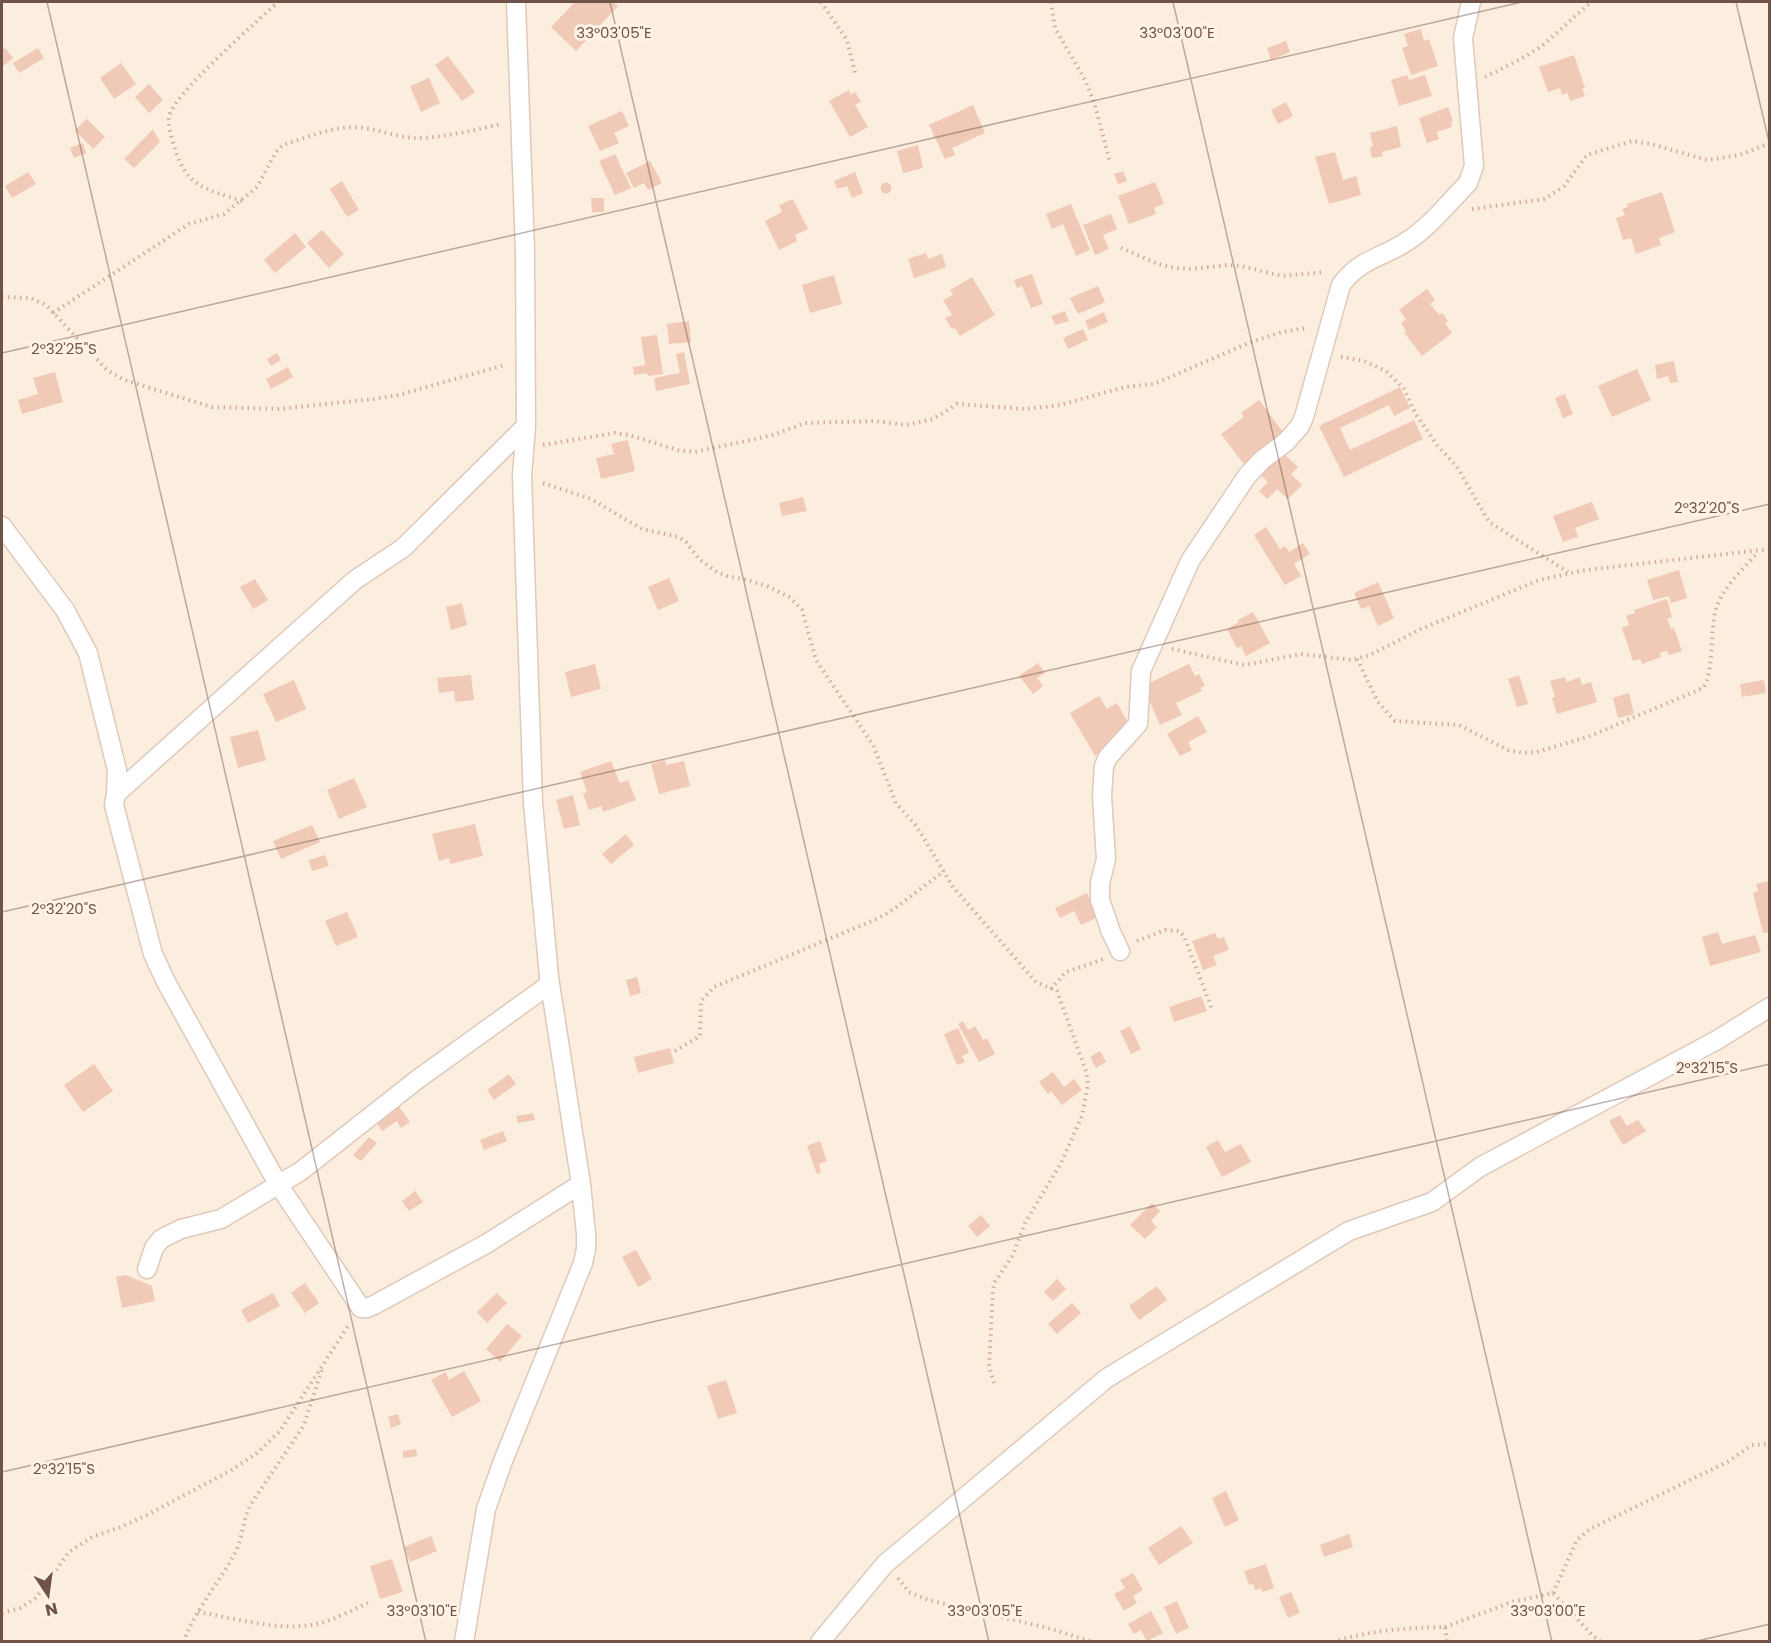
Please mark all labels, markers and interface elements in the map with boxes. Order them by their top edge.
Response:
text: 33°03'05"E [576,22,652,43]
text: 33°03'00"E [1139,22,1215,43]
text: 2°32'25"S [31,338,97,359]
text: 2°32'20"S [1674,497,1740,518]
text: 2°32'20"S [31,898,97,919]
text: 2°32'15"S [1676,1057,1738,1078]
text: 2°32'15"S [33,1458,95,1479]
north arrow [18,1565,78,1625]
text: N [43,1597,60,1622]
text: 33°03'10"E [387,1600,457,1621]
text: 33°03'05"E [947,1600,1023,1621]
text: 33°03'00"E [1510,1600,1586,1621]

